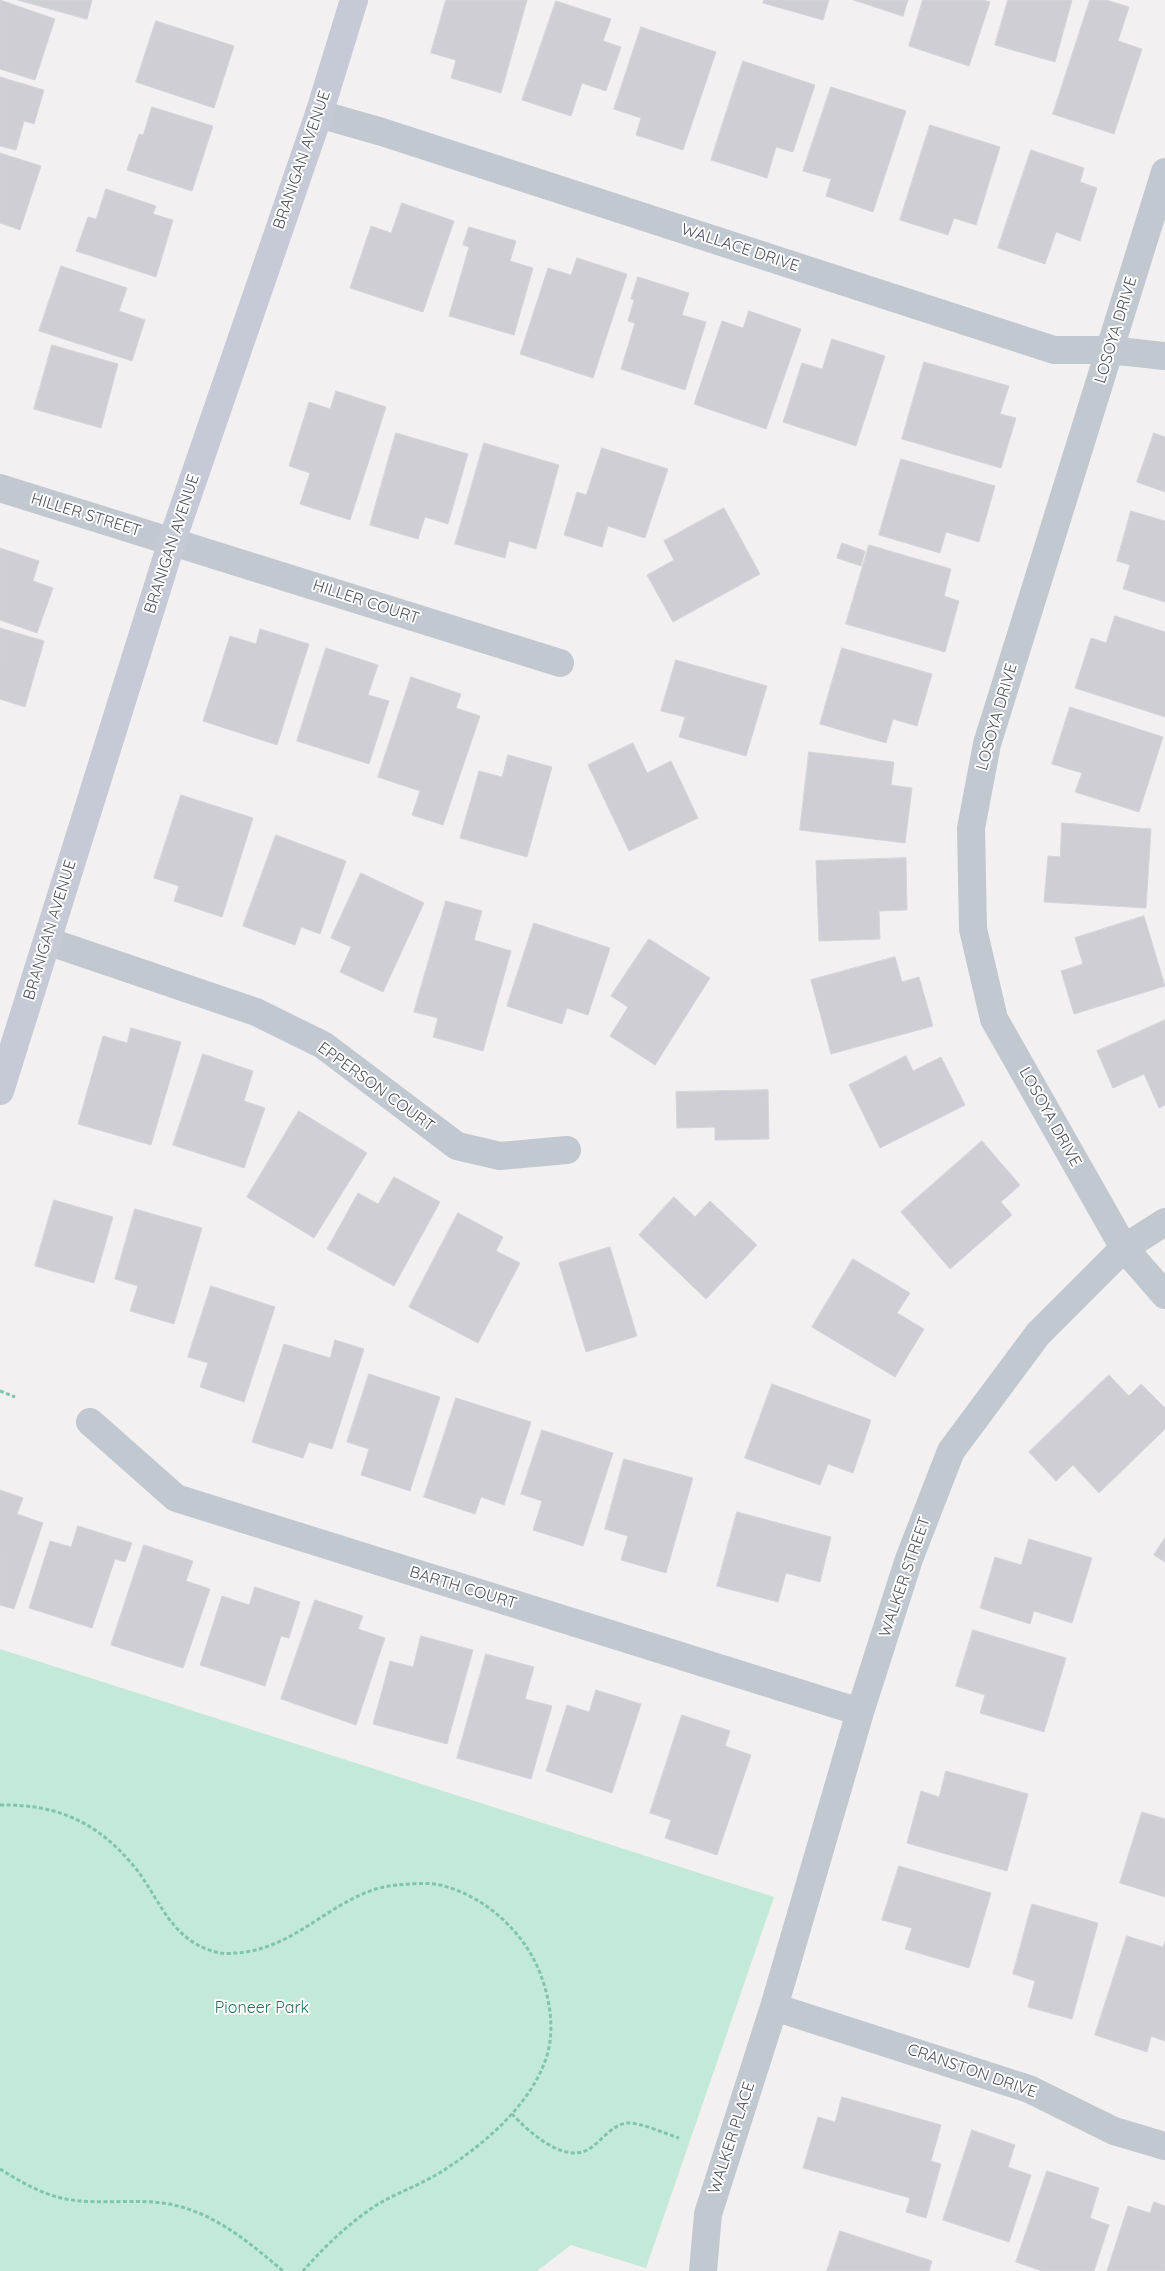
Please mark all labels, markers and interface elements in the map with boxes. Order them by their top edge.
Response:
street label: BRANIGAN AVENUE [269,88,335,232]
street label: WALLACE DRIVE [679,220,801,276]
street label: LOSOYA DRIVE [1091,274,1141,386]
street label: BRANIGAN AVENUE [140,472,204,616]
street label: HILLER STREET [29,489,143,541]
street label: HILLER COURT [310,576,422,628]
street label: LOSOYA DRIVE [973,661,1021,773]
street label: BRANIGAN AVENUE [20,858,80,1002]
street label: EPPERSON COURT [314,1038,438,1136]
street label: LOSOYA DRIVE [1015,1064,1085,1170]
street label: WALKER STREET [875,1514,935,1640]
street label: BARTH COURT [407,1563,519,1613]
park label: Pioneer Park [215,1998,309,2018]
street label: CRANSTON DRIVE [905,2040,1039,2102]
street label: WALKER PLACE [705,2079,759,2197]

